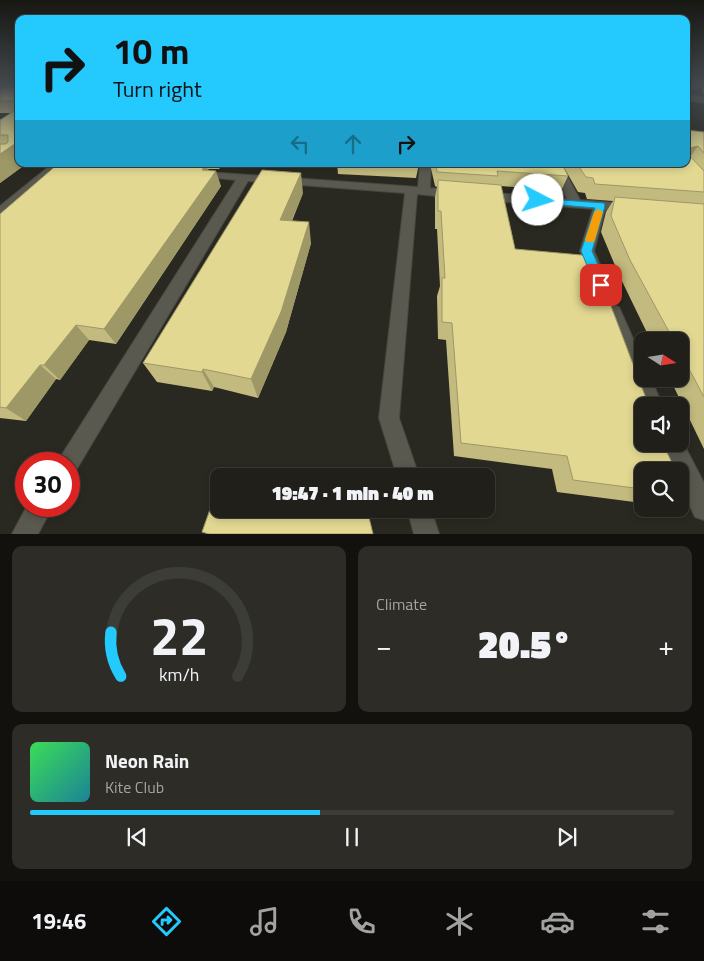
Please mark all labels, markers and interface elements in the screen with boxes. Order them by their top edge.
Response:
text: 10 m [113,24,189,78]
icon: right [30,35,95,100]
text: Turn right [113,72,202,106]
icon: left [286,130,314,158]
icon: ahead [339,130,367,158]
icon: right [392,130,420,158]
position arrow [511,173,563,225]
pin [580,264,622,306]
icon: arrive [587,271,615,299]
north arrow [634,332,689,388]
map controls [634,332,689,517]
button: sound [634,397,689,452]
speed limit sign: 30 [15,452,80,517]
button: search [634,462,689,517]
text: 19:47 · 1 min · 40 m [271,478,434,507]
text: Climate [376,592,427,616]
text: 22 [150,596,208,675]
text: 20.5° [478,615,572,673]
text: − [376,624,392,667]
text: + [658,624,674,667]
text: km/h [159,661,199,688]
text: Neon Rain [105,746,189,775]
text: Kite Club [105,775,164,799]
icon: previous [123,823,151,851]
icon: pause [338,823,366,851]
icon: next [553,823,581,851]
text: 19:46 [31,904,86,938]
icon: directions [149,904,184,939]
icon: music [247,904,282,939]
icon: phone [344,904,379,939]
icon: climate [442,904,477,939]
icon: car [540,904,575,939]
icon: filters [638,904,673,939]

